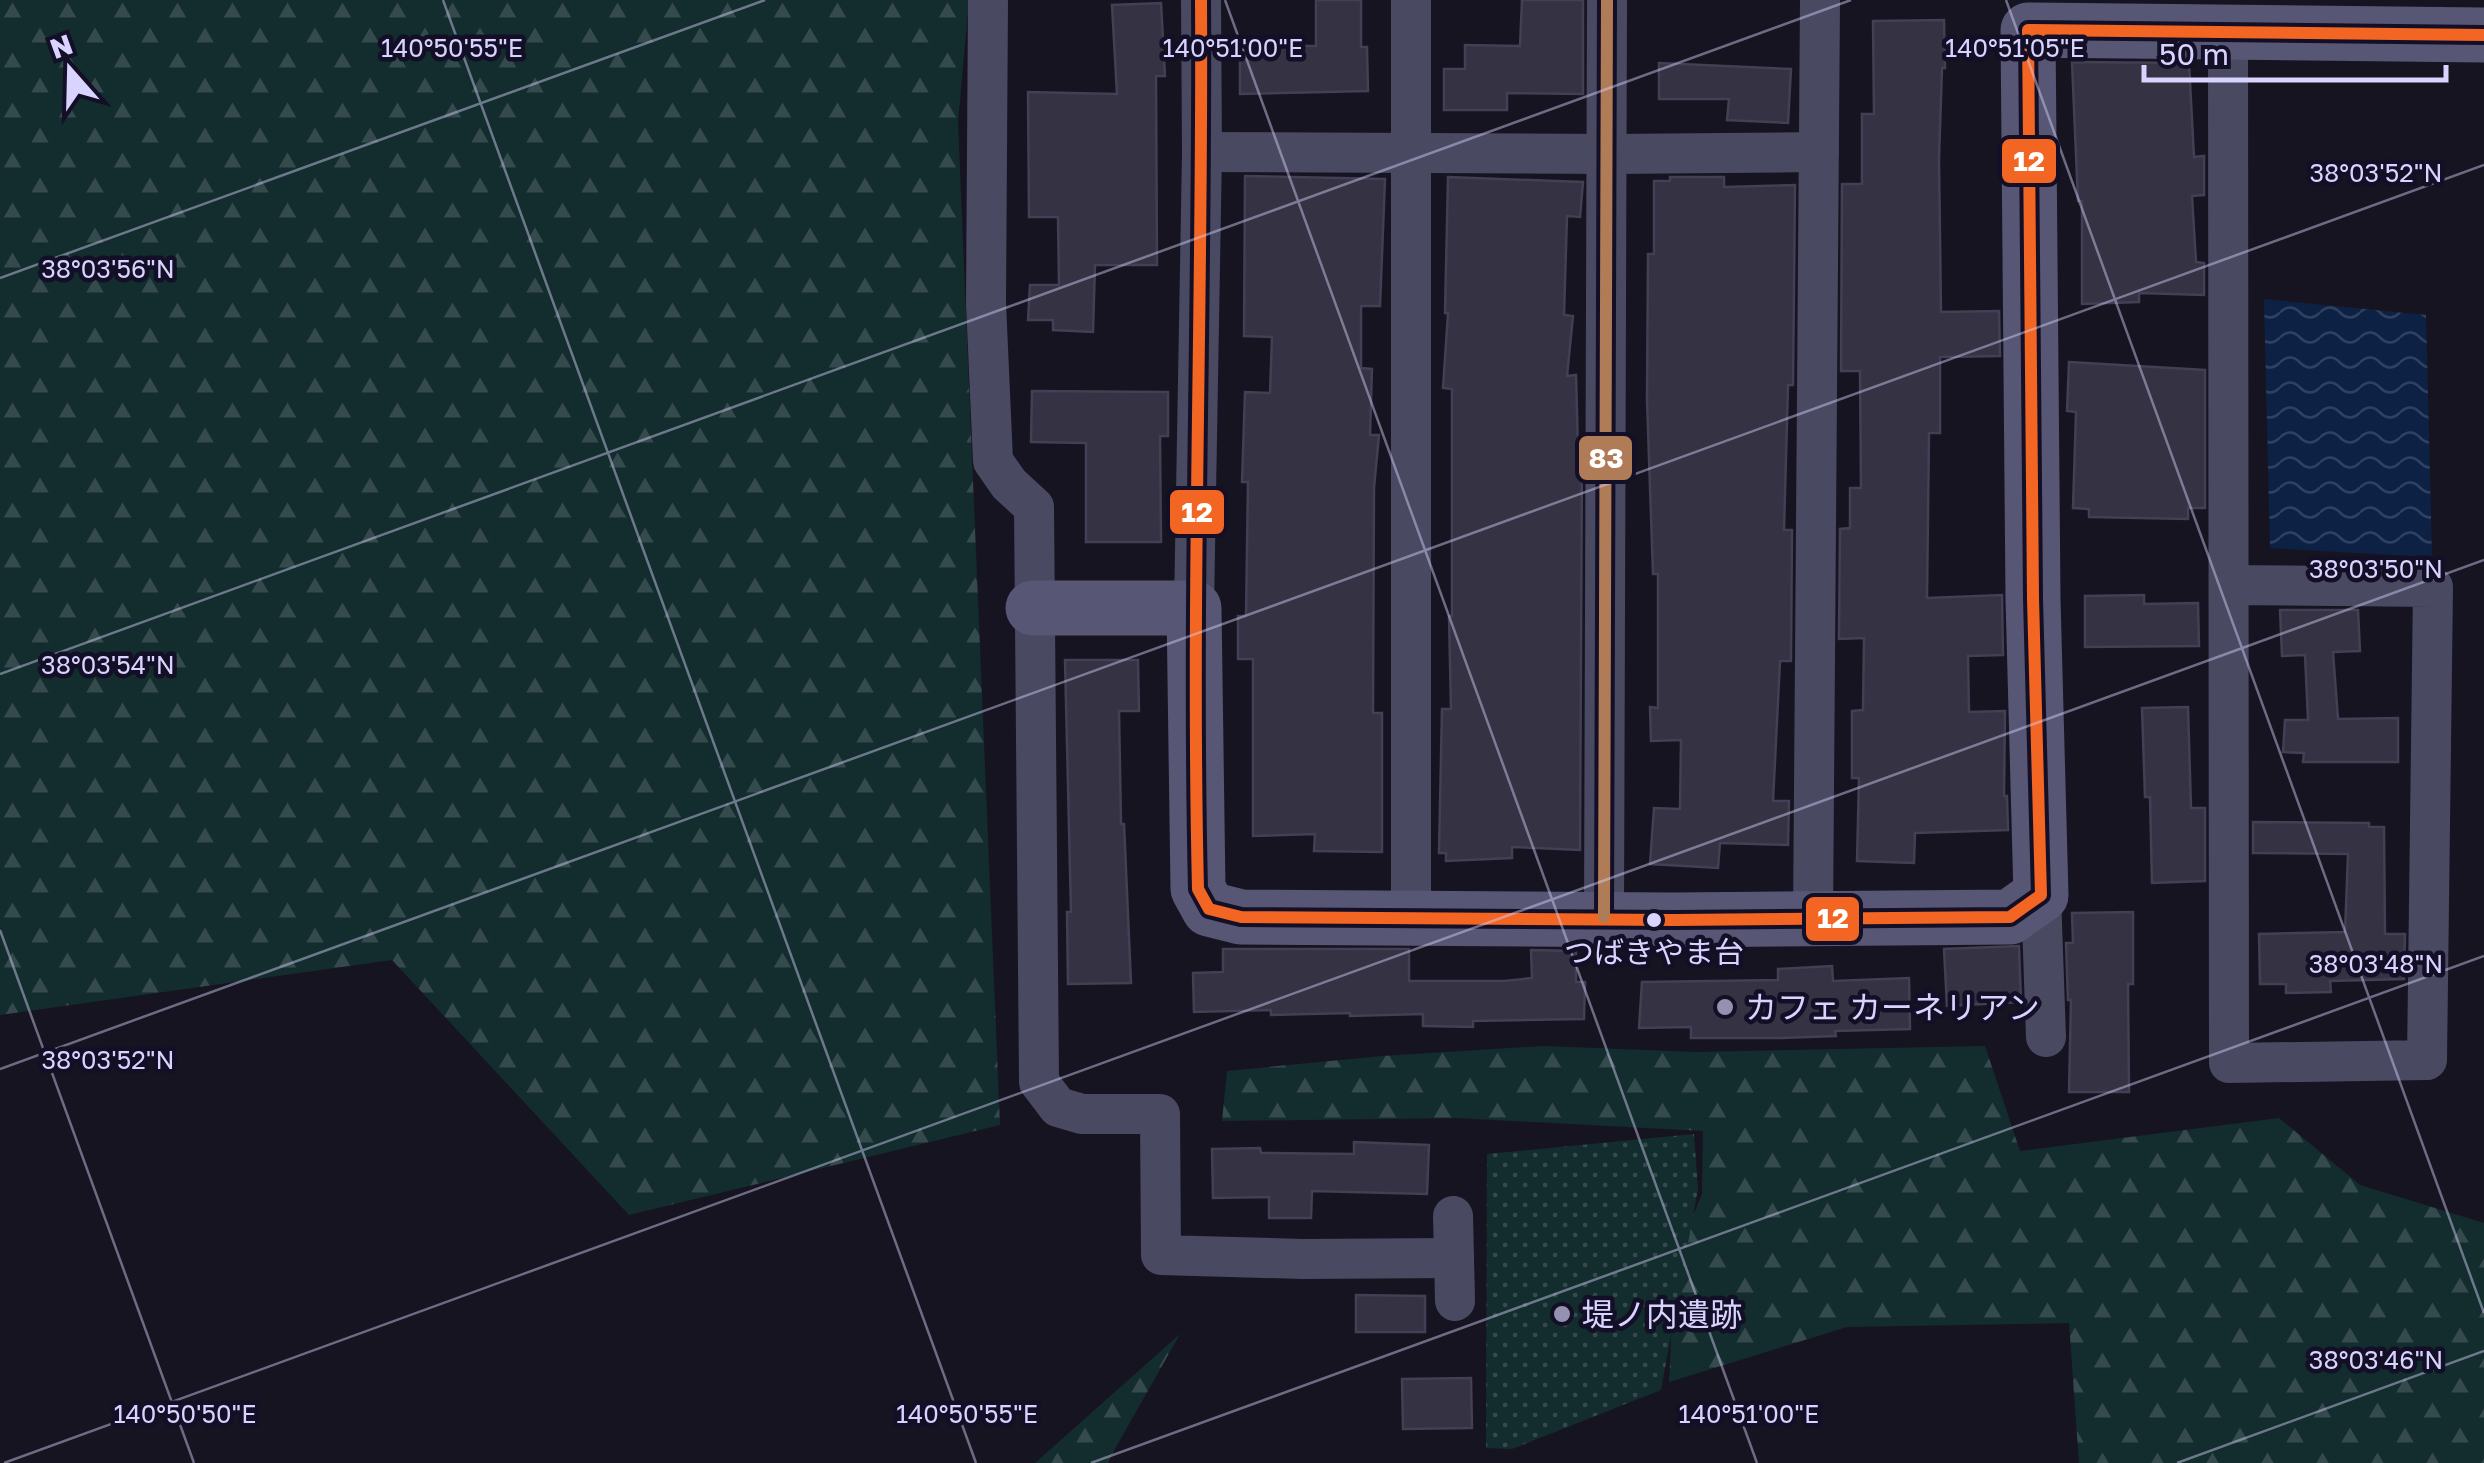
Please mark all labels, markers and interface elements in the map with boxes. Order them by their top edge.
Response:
north arrow [20,20,120,120]
scale bar [2144,20,2446,82]
text: N [46,27,77,65]
text: 140°50'55"E [381,32,523,63]
text: 140°51'00"E [1163,32,1303,63]
text: 140°51'05"E [1945,32,2085,63]
text: 50 m [2159,36,2229,72]
line badge: 12 [2000,137,2058,185]
text: 12 [2013,144,2045,177]
text: 38°03'52"N [2309,157,2443,188]
text: 38°03'56"N [41,253,175,284]
line badge: 83 [1577,434,1634,482]
text: 83 [1588,441,1624,474]
line badge: 12 [1168,488,1226,536]
text: 12 [1181,495,1213,528]
text: 38°03'50"N [2309,553,2443,584]
text: 38°03'54"N [41,649,175,680]
line badge: 12 [1804,895,1861,943]
text: 12 [1817,901,1849,934]
marker: つばきやま台 [1644,910,1664,930]
place label: つばきやま台 [1564,934,1744,970]
text: 38°03'48"N [2309,948,2443,979]
place label: カフェ カーネリアン [1745,988,2040,1026]
marker: カフェ カーネリアン [1714,996,1736,1018]
text: 38°03'52"N [41,1044,175,1075]
place label: 堤ノ内遺跡 [1582,1295,1742,1333]
marker: 堤ノ内遺跡 [1551,1303,1573,1325]
text: 38°03'46"N [2309,1344,2443,1375]
text: 140°50'50"E [113,1398,257,1429]
text: 140°50'55"E [896,1398,1038,1429]
text: 140°51'00"E [1679,1398,1819,1429]

